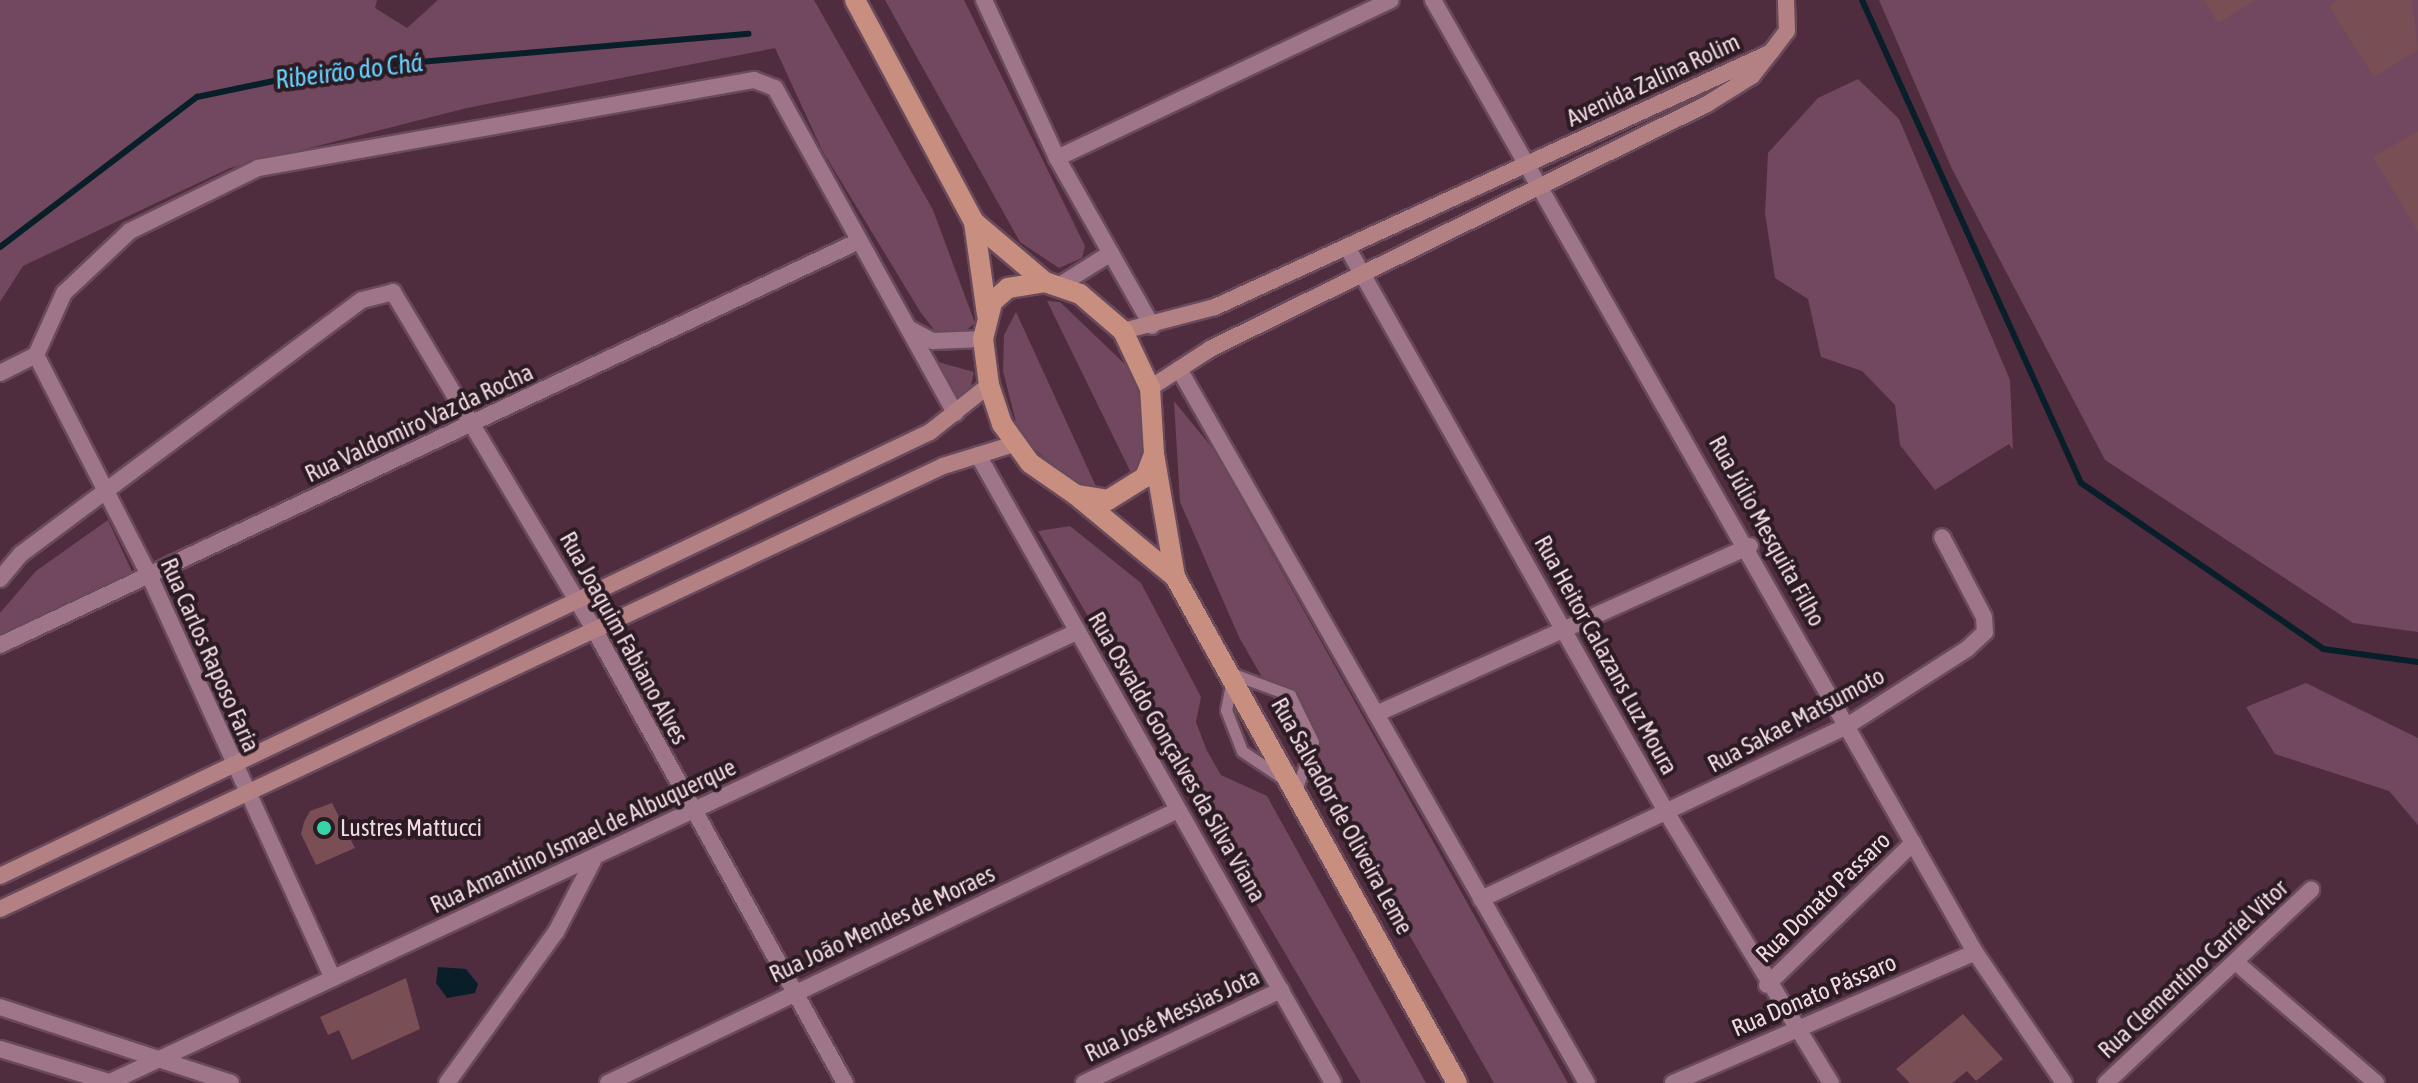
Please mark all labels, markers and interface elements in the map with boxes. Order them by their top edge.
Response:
street label: Avenida Zalina Rolim [1562,27,1744,133]
water label: Ribeirão do Chá [273,47,425,97]
street label: Rua Valdomiro Vaz da Rocha [300,357,538,489]
street label: Rua Júlio Mesquita Filho [1703,431,1831,631]
street label: Rua Joaquim Fabiano Alves [554,527,694,749]
street label: Rua Heitor Calazans Luz Moura [1528,530,1684,780]
street label: Rua Carlos Raposo Faria [154,554,266,756]
street label: Rua Osvaldo Gonçalves da Silva Viana [1082,607,1272,907]
street label: Rua Sakae Matsumoto [1703,661,1889,779]
street label: Rua Salvador de Oliveira Leme [1265,693,1419,939]
street label: Rua Amantino Ismael de Albuquerque [426,752,740,920]
place label: Lustres Mattucci [340,814,482,842]
marker: Lustres Mattucci [315,819,333,837]
street label: Rua Donato Passaro [1750,826,1896,968]
street label: Rua João Mendes de Moraes [765,859,999,989]
street label: Rua Clementino Carriel Vitor [2092,874,2294,1064]
street label: Rua Donato Pássaro [1728,947,1900,1043]
street label: Rua José Messias Jota [1080,962,1264,1068]

